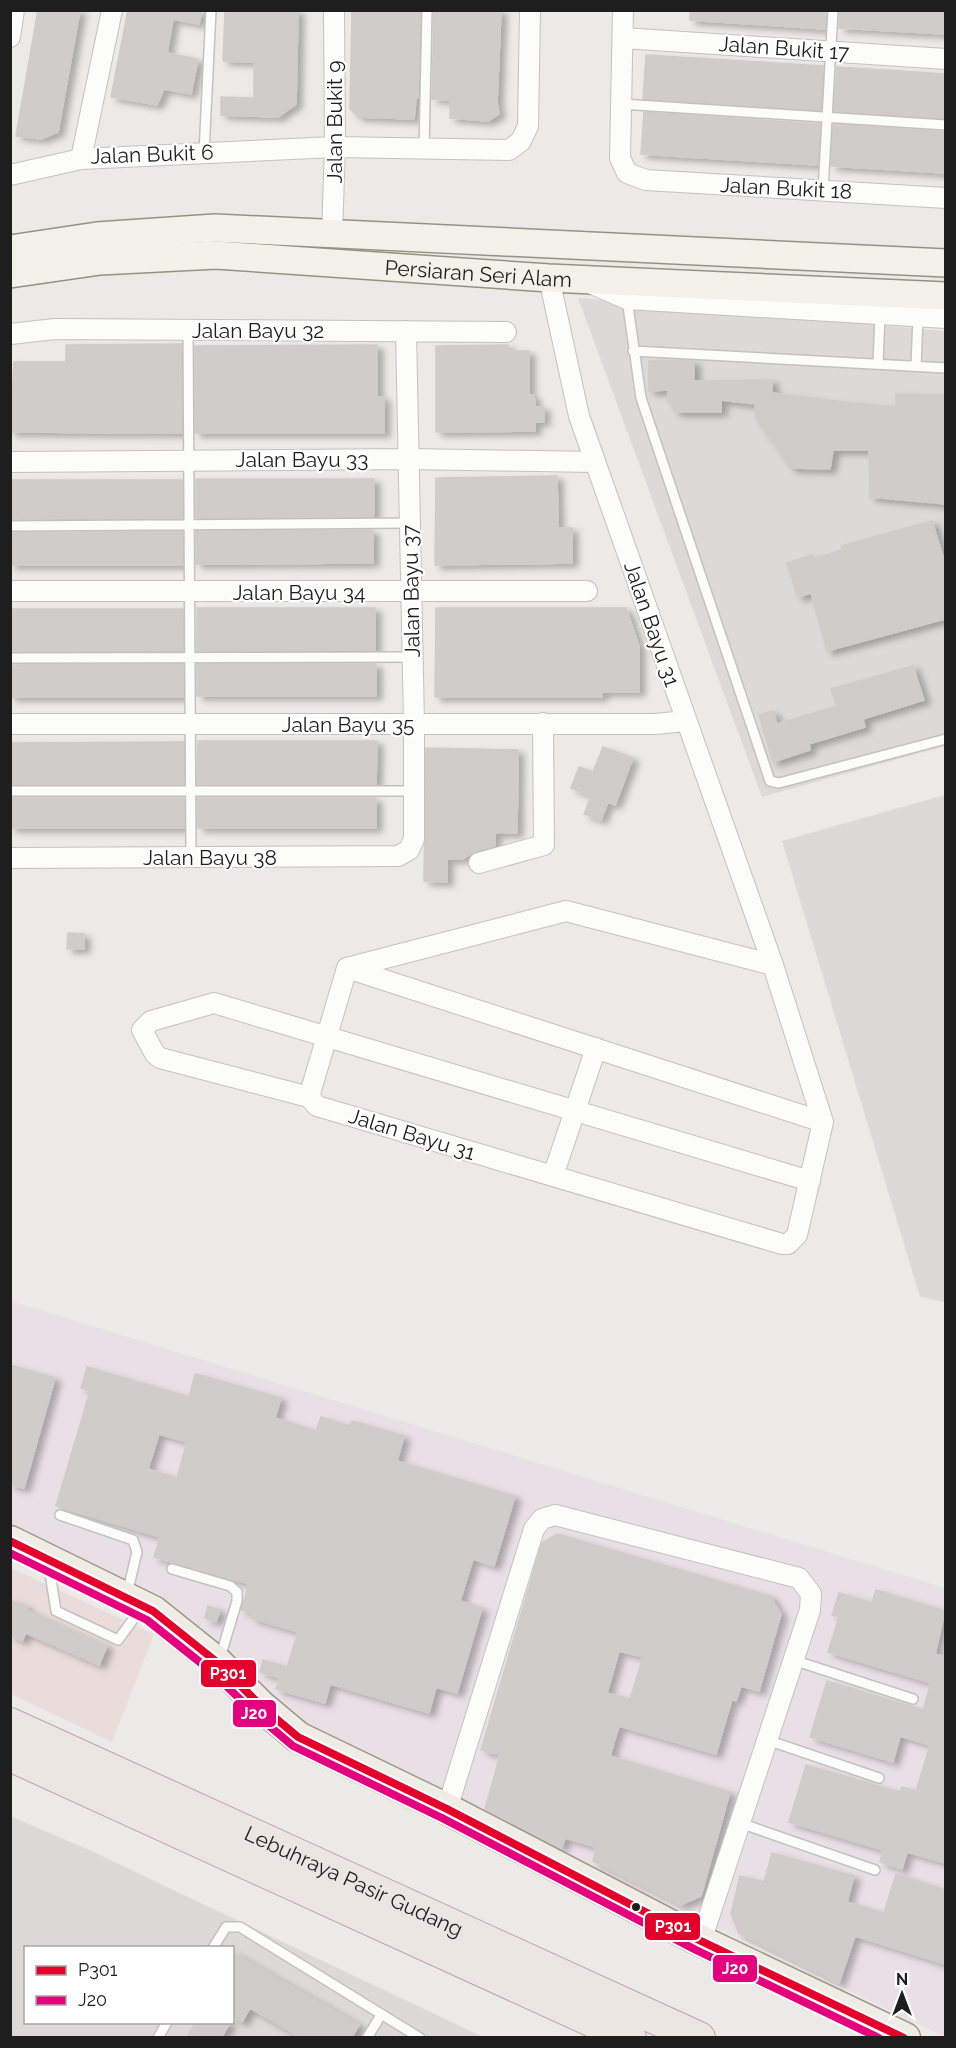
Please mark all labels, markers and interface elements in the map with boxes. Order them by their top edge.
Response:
street label: Jalan Bukit 17 [718,31,851,65]
street label: Jalan Bukit 9 [322,61,347,184]
street label: Jalan Bukit 6 [90,139,214,169]
street label: Jalan Bukit 18 [719,172,853,204]
street label: Persiaran Seri Alam [384,254,572,292]
street label: Jalan Bayu 32 [192,318,324,343]
street label: Jalan Bayu 33 [236,447,368,472]
street label: Jalan Bayu 37 [397,524,425,658]
street label: Jalan Bayu 31 [619,558,685,690]
street label: Jalan Bayu 34 [232,580,366,605]
street label: Jalan Bayu 35 [281,712,415,737]
street label: Jalan Bayu 38 [143,845,277,870]
street label: Jalan Bayu 31 [346,1103,478,1165]
line badge: P301 [200,1659,257,1688]
text: P301 [210,1664,246,1683]
line badge: J20 [232,1699,277,1728]
text: J20 [241,1704,268,1723]
street label: Lebuhraya Pasir Gudang [241,1820,467,1941]
unlabelled marker [630,1901,642,1913]
line badge: P301 [644,1912,701,1941]
text: P301 [655,1917,691,1936]
legend [24,1946,234,2024]
line badge: J20 [712,1954,758,1983]
text: P301 [78,1959,118,1980]
text: J20 [722,1959,749,1978]
north arrow [872,1964,932,2024]
text: N [896,1970,908,1989]
text: J20 [78,1989,107,2010]

